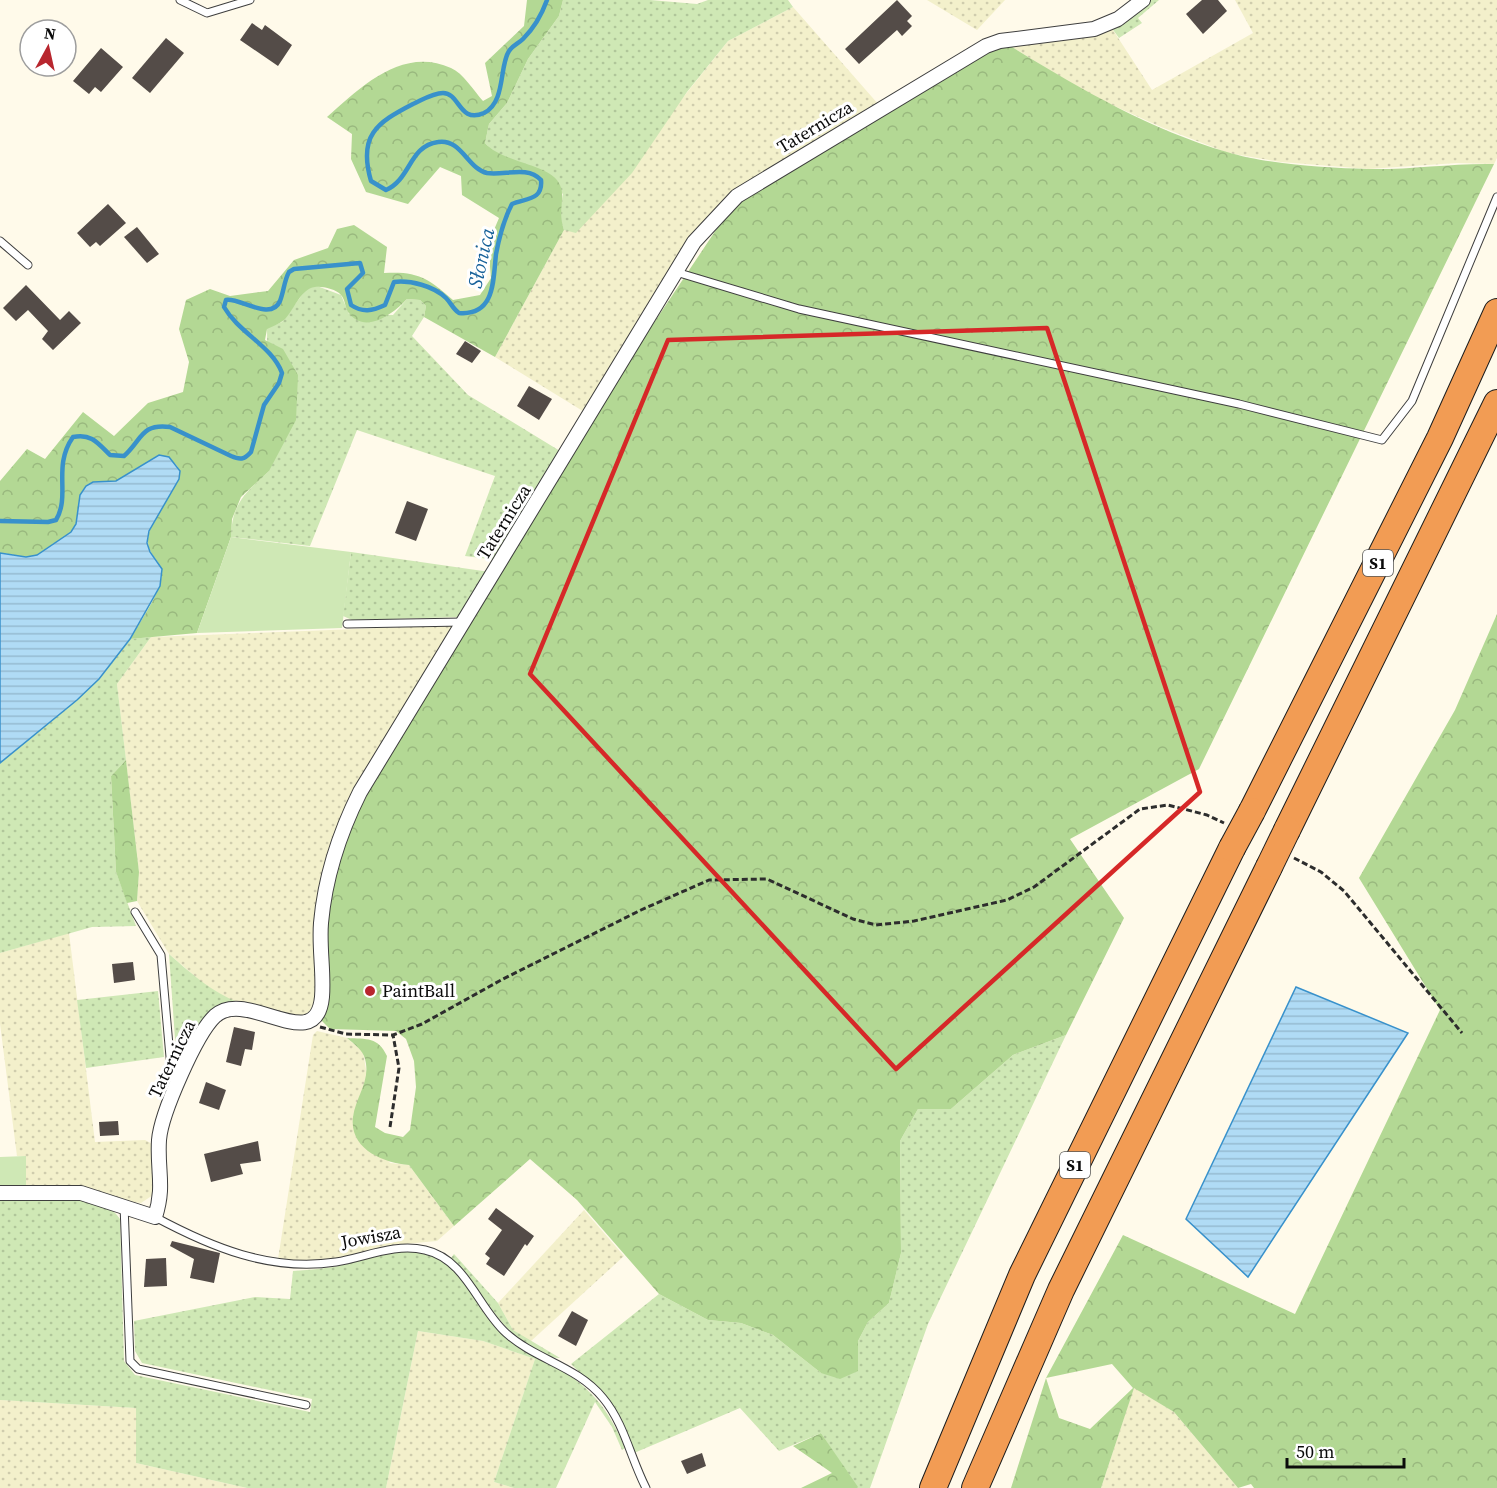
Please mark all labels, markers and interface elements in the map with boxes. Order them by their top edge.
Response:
north arrow [18,18,78,78]
text: N [43,21,58,45]
street label: Taternicza [772,94,858,159]
water label: Słonica [461,225,502,291]
street label: Taternicza [471,479,537,564]
road number: S1 [1363,550,1393,576]
place label: PaintBall [382,978,455,1003]
marker: PaintBall [363,984,377,998]
street label: Taternicza [142,1015,202,1102]
road number: S1 [1060,1152,1090,1178]
street label: Jowisza [338,1219,404,1254]
scale bar [1287,1431,1404,1469]
text: 50 m [1296,1439,1334,1464]

